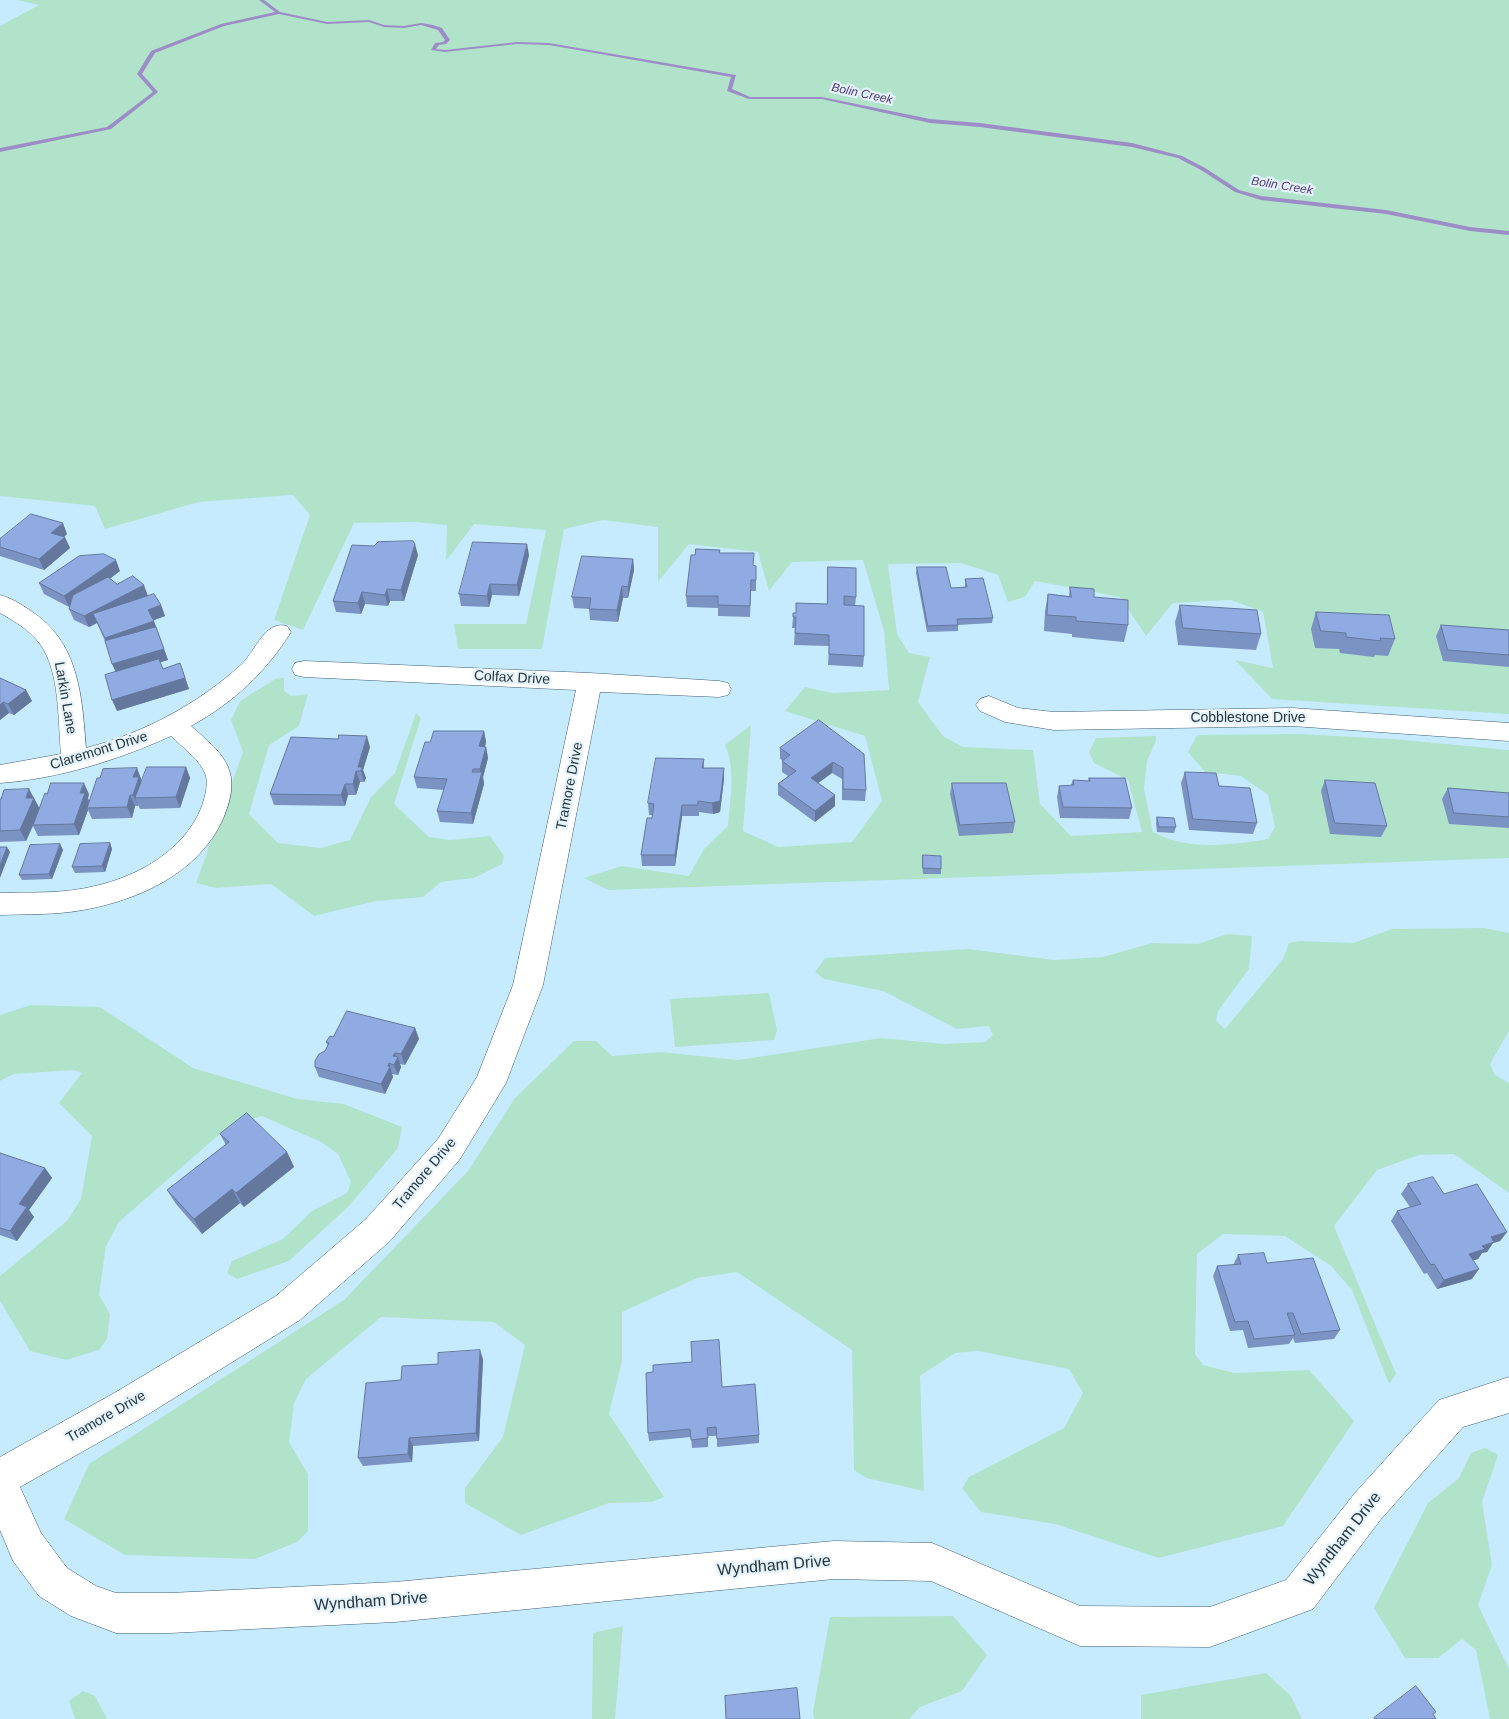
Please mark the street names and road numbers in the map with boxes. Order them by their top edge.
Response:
street label: Larkin Lane [50,661,80,735]
street label: Colfax Drive [473,668,551,688]
street label: Cobblestone Drive [1190,710,1306,726]
street label: Claremont Drive [48,728,150,774]
street label: Tramore Drive [553,741,587,831]
street label: Tramore Drive [390,1135,460,1213]
street label: Tramore Drive [63,1387,149,1447]
street label: Wyndham Drive [1300,1488,1386,1590]
street label: Wyndham Drive [717,1551,831,1581]
street label: Wyndham Drive [314,1588,428,1616]

